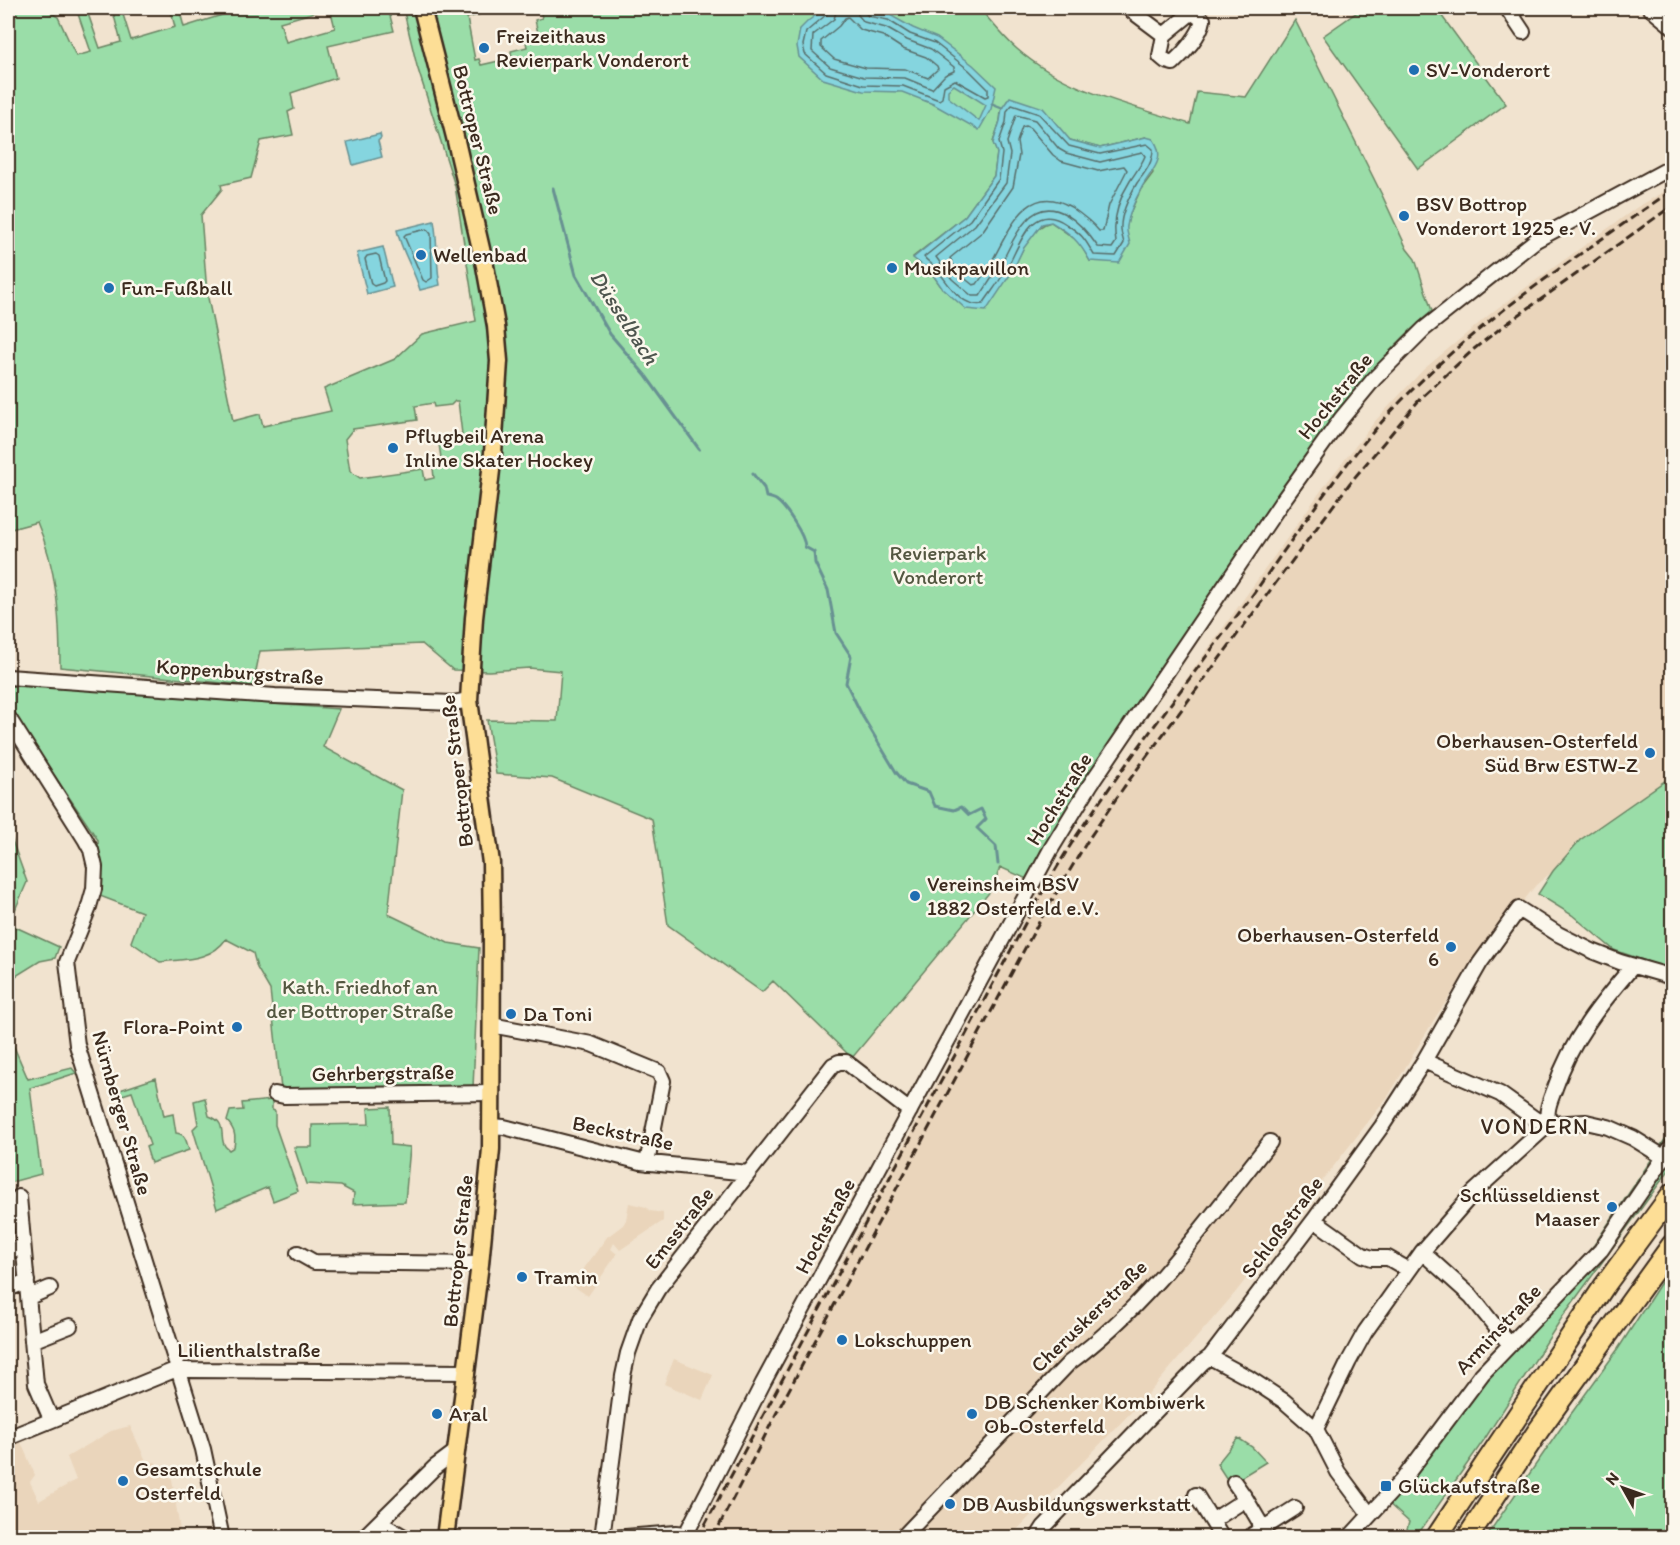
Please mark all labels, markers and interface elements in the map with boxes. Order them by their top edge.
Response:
place label: Freizeithaus Revierpark Vonderort [496,23,689,72]
marker: Freizeithaus Revierpark Vonderort [477,41,491,55]
place label: SV-Vonderort [1426,57,1550,82]
street label: Bottroper Straße [448,63,509,217]
marker: SV-Vonderort [1407,63,1421,77]
place label: BSV Bottrop Vonderort 1925 e. V. [1416,191,1596,240]
marker: BSV Bottrop Vonderort 1925 e. V. [1397,209,1411,223]
place label: Wellenbad [433,242,527,267]
marker: Wellenbad [414,248,428,262]
place label: Musikpavillon [904,255,1029,280]
marker: Musikpavillon [885,261,899,275]
water label: Düsselbach [584,265,665,370]
place label: Fun-Fußball [121,275,232,300]
marker: Fun-Fußball [102,281,116,295]
street label: Hochstraße [1292,347,1377,444]
place label: Pflugbeil Arena Inline Skater Hockey [405,423,593,472]
marker: Pflugbeil Arena Inline Skater Hockey [386,441,400,455]
park label: Revierpark Vonderort [890,540,987,589]
street label: Koppenburgstraße [155,653,325,690]
street label: Bottroper Straße [435,693,478,849]
place label: Oberhausen-Osterfeld Süd Brw ESTW-Z [1436,728,1638,777]
marker: Oberhausen-Osterfeld Süd Brw ESTW-Z [1643,746,1657,760]
street label: Hochstraße [1020,748,1097,850]
place label: Vereinsheim BSV 1882 Osterfeld e.V. [927,871,1099,920]
marker: Vereinsheim BSV 1882 Osterfeld e.V. [908,889,922,903]
place label: Oberhausen-Osterfeld 6 [1237,922,1439,971]
marker: Oberhausen-Osterfeld 6 [1444,940,1458,954]
park label: Kath. Friedhof an der Bottroper Straße [266,974,454,1023]
place label: Da Toni [523,1001,592,1026]
marker: Da Toni [504,1007,518,1021]
place label: Flora-Point [123,1014,225,1039]
marker: Flora-Point [230,1020,244,1034]
street label: Nürnberger Straße [87,1028,158,1198]
street label: Gehrbergstraße [311,1059,455,1086]
street label: Beckstraße [570,1110,676,1155]
district label: VONDERN [1481,1113,1589,1140]
street label: Schloßstraße [1235,1171,1328,1282]
street label: Bottroper Straße [437,1173,478,1328]
street label: Hochstraße [789,1174,860,1278]
street label: Emsstraße [639,1182,719,1274]
place label: Schlüsseldienst Maaser [1460,1182,1600,1231]
marker: Schlüsseldienst Maaser [1605,1200,1619,1214]
street label: Cheruskerstraße [1025,1254,1152,1377]
place label: Tramin [534,1264,598,1289]
marker: Tramin [515,1270,529,1284]
street label: Arminstraße [1449,1278,1546,1379]
place label: Lokschuppen [854,1327,972,1352]
marker: Lokschuppen [835,1333,849,1347]
street label: Lilienthalstraße [177,1337,321,1362]
place label: DB Schenker Kombiwerk Ob-Osterfeld [984,1389,1205,1438]
place label: Aral [449,1401,488,1426]
marker: Aral [430,1407,444,1421]
marker: DB Schenker Kombiwerk Ob-Osterfeld [965,1407,979,1421]
place label: Gesamtschule Osterfeld [135,1456,262,1505]
north arrow [1593,1458,1653,1518]
text: N [1601,1468,1623,1489]
place label: Glückaufstraße [1398,1473,1540,1498]
marker: Gesamtschule Osterfeld [116,1474,130,1488]
marker: Glückaufstraße [1379,1479,1393,1493]
place label: DB Ausbildungswerkstatt [962,1491,1191,1516]
marker: DB Ausbildungswerkstatt [943,1497,957,1511]

